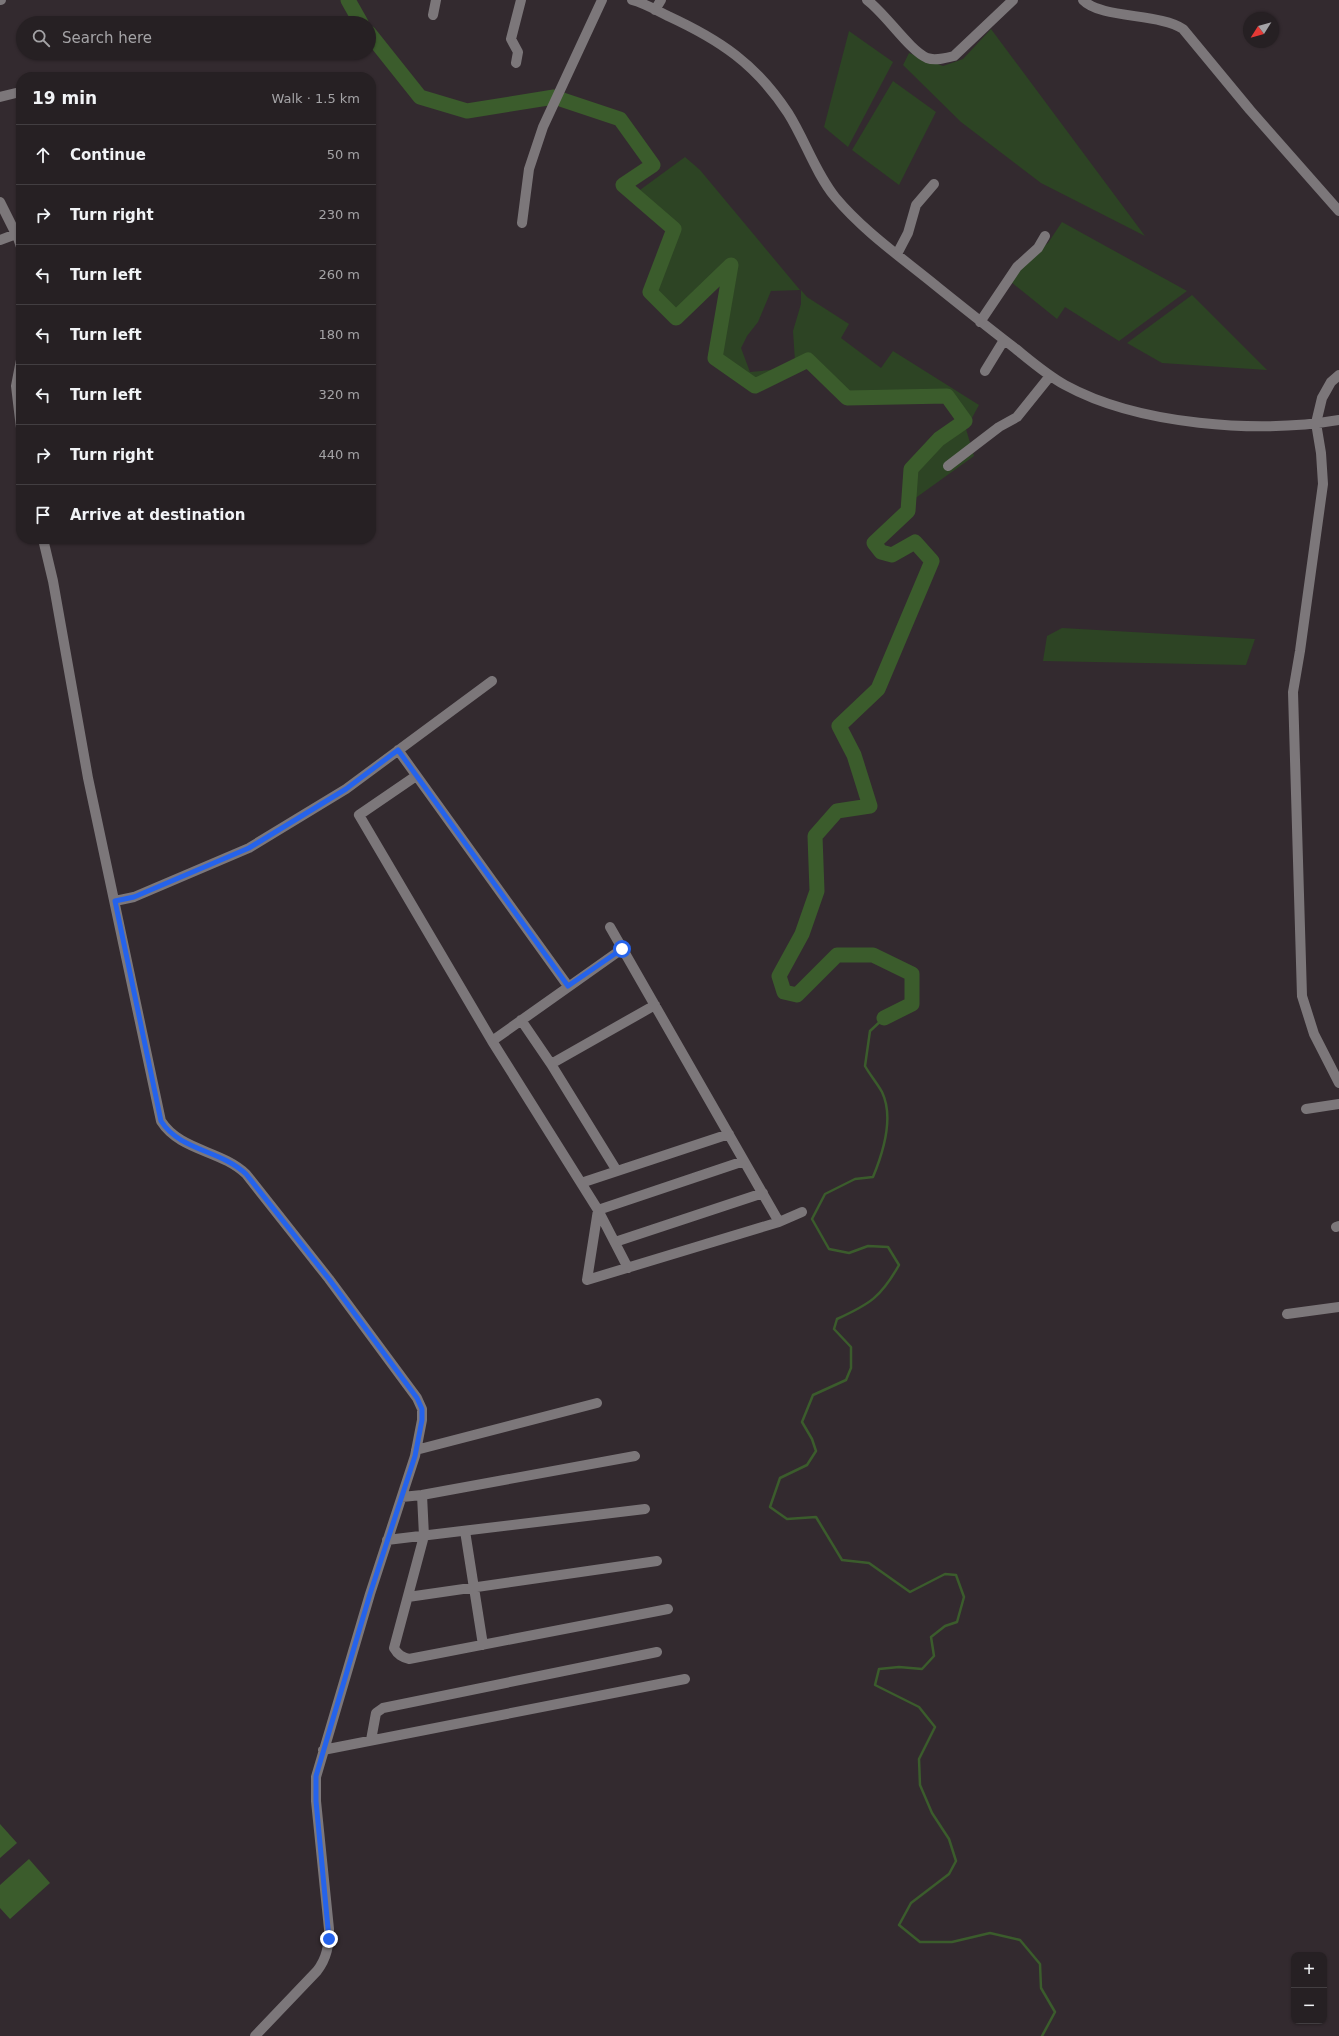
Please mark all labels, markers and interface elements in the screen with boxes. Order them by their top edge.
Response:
north arrow [1243,12,1279,48]
search box [16,16,376,60]
icon: search [30,27,52,49]
text: Search here [62,29,152,47]
text: 19 min [32,88,97,108]
text: Walk · 1.5 km [271,91,360,106]
icon: ahead [32,144,54,166]
text: Continue [70,146,146,164]
text: 50 m [327,147,360,162]
icon: right [32,204,54,226]
text: Turn right [70,206,154,224]
text: 230 m [318,207,360,222]
icon: left [32,264,54,286]
text: Turn left [70,266,142,284]
text: 260 m [318,267,360,282]
icon: left [32,324,54,346]
text: Turn left [70,326,142,344]
text: 180 m [318,327,360,342]
icon: left [32,384,54,406]
text: Turn left [70,386,142,404]
text: 320 m [318,387,360,402]
icon: right [32,444,54,466]
text: Turn right [70,446,154,464]
text: 440 m [318,447,360,462]
icon: arrive [32,504,54,526]
text: Arrive at destination [70,506,245,524]
route start [613,940,631,958]
route end [320,1930,338,1948]
map controls [1291,1952,1327,2024]
button: + [1291,1952,1327,1988]
button: − [1291,1988,1327,2024]

